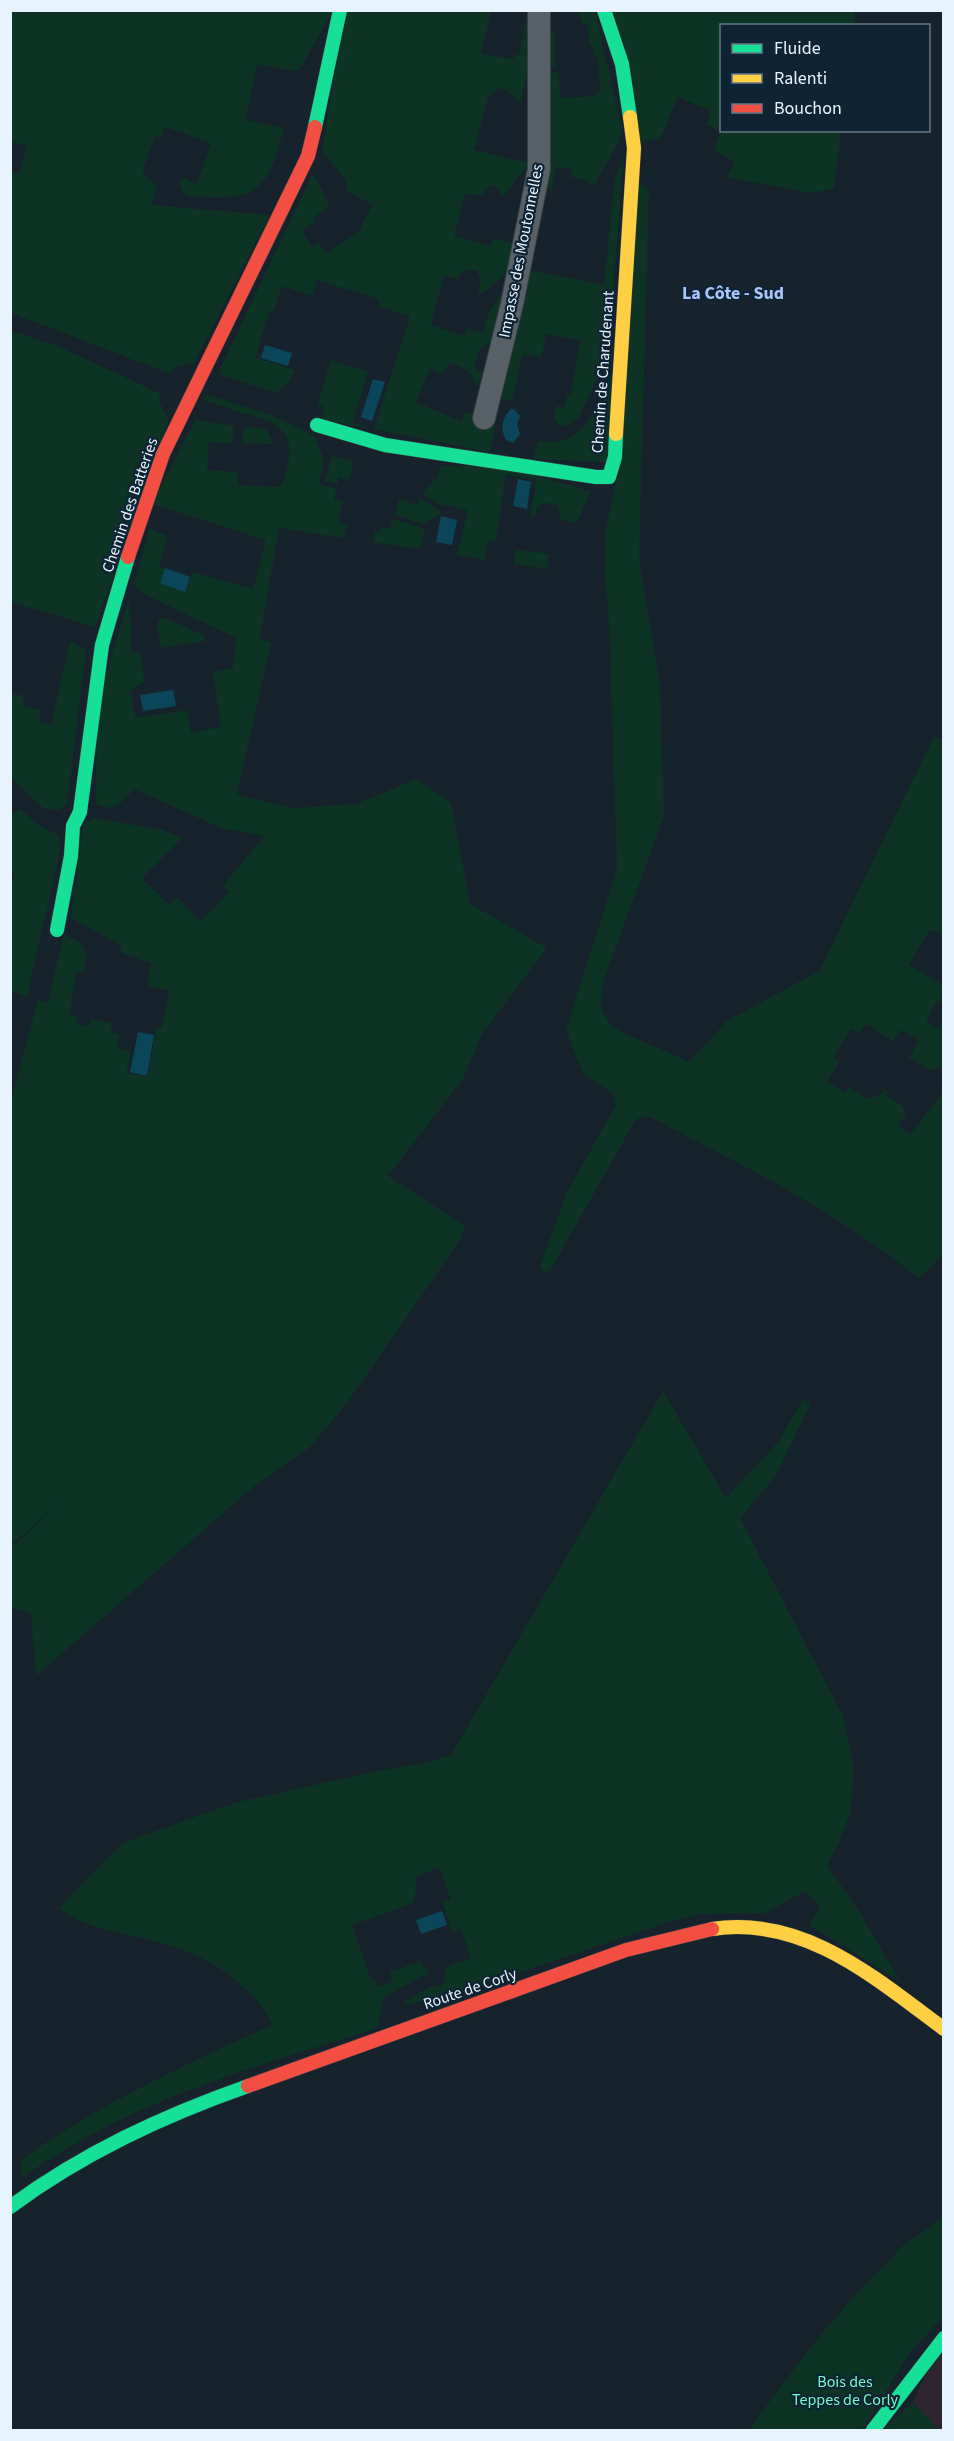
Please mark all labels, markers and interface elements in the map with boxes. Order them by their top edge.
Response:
legend [720,24,930,132]
text: Fluide [774,36,821,61]
text: Ralenti [774,66,827,91]
text: Bouchon [774,96,842,121]
street label: Impasse des Moutonnelles [493,162,549,340]
district label: La Côte - Sud [682,281,784,306]
street label: Chemin de Charudenant [586,289,620,454]
street label: Chemin des Batteries [97,434,163,575]
street label: Route de Corly [420,1963,520,2015]
park label: Bois des Teppes de Corly [792,2371,899,2411]

